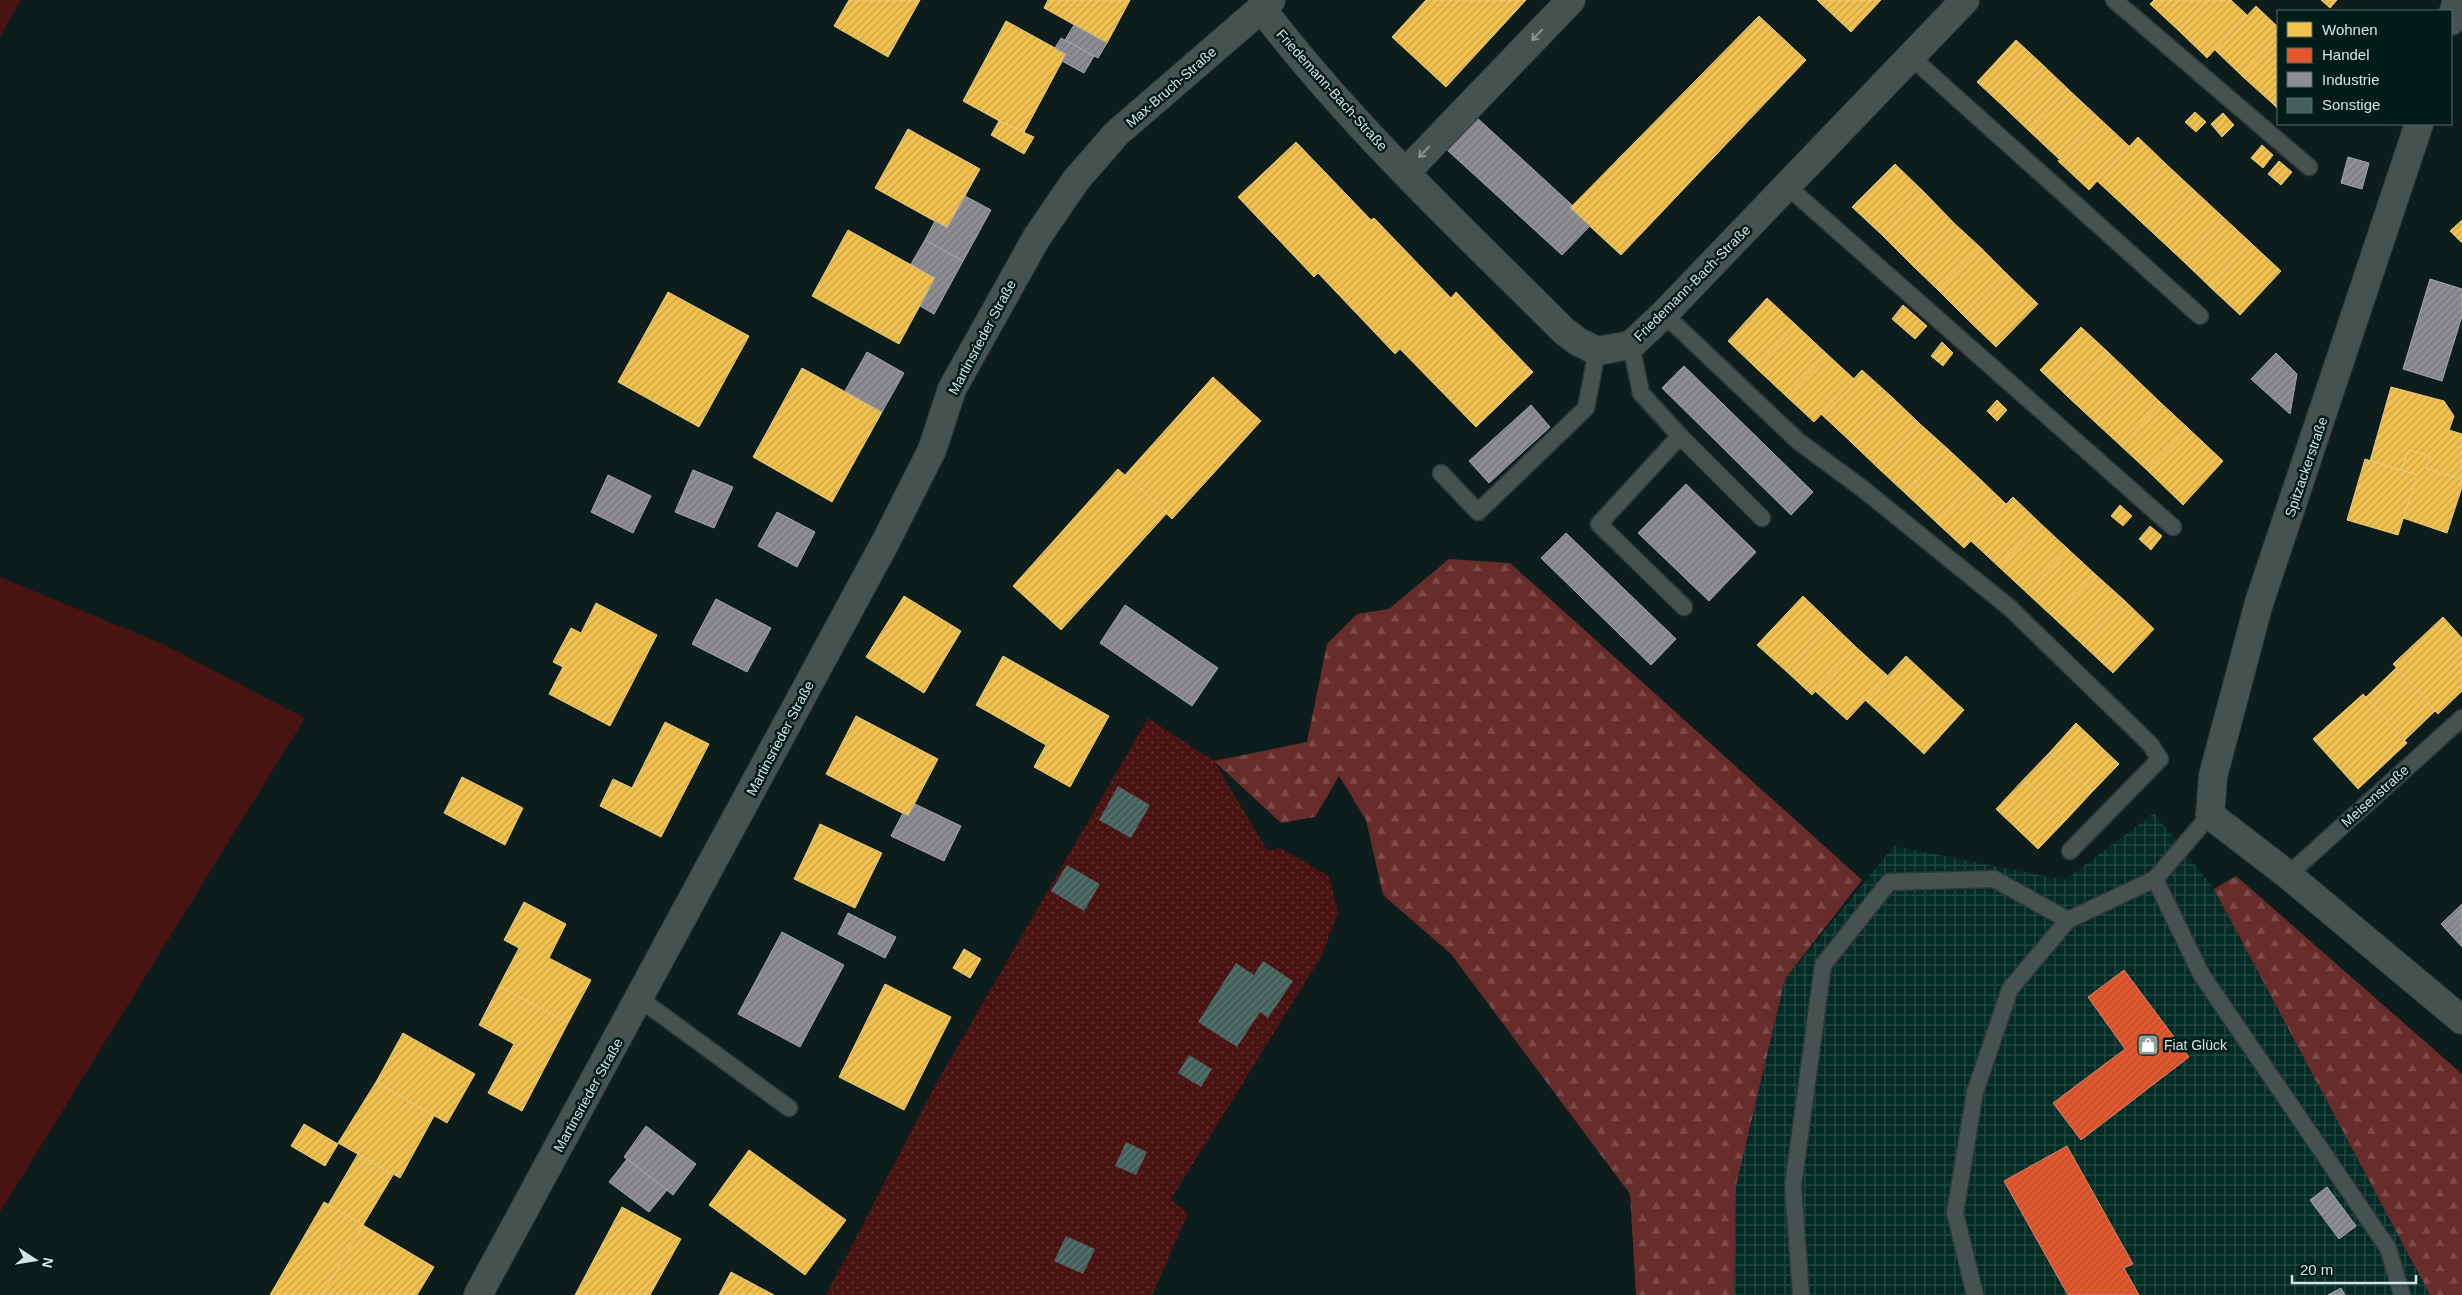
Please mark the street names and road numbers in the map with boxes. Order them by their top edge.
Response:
street label: Friedemann-Bach-Straße [1273,26,1391,154]
street label: Max-Bruch-Straße [1123,43,1220,131]
street label: Friedemann-Bach-Straße [1630,221,1754,345]
street label: Martinsrieder Straße [945,277,1019,397]
street label: Spitzackerstraße [2281,415,2331,519]
street label: Martinsrieder Straße [743,678,817,798]
street label: Meisenstraße [2338,762,2412,830]
street label: Martinsrieder Straße [550,1035,626,1155]

